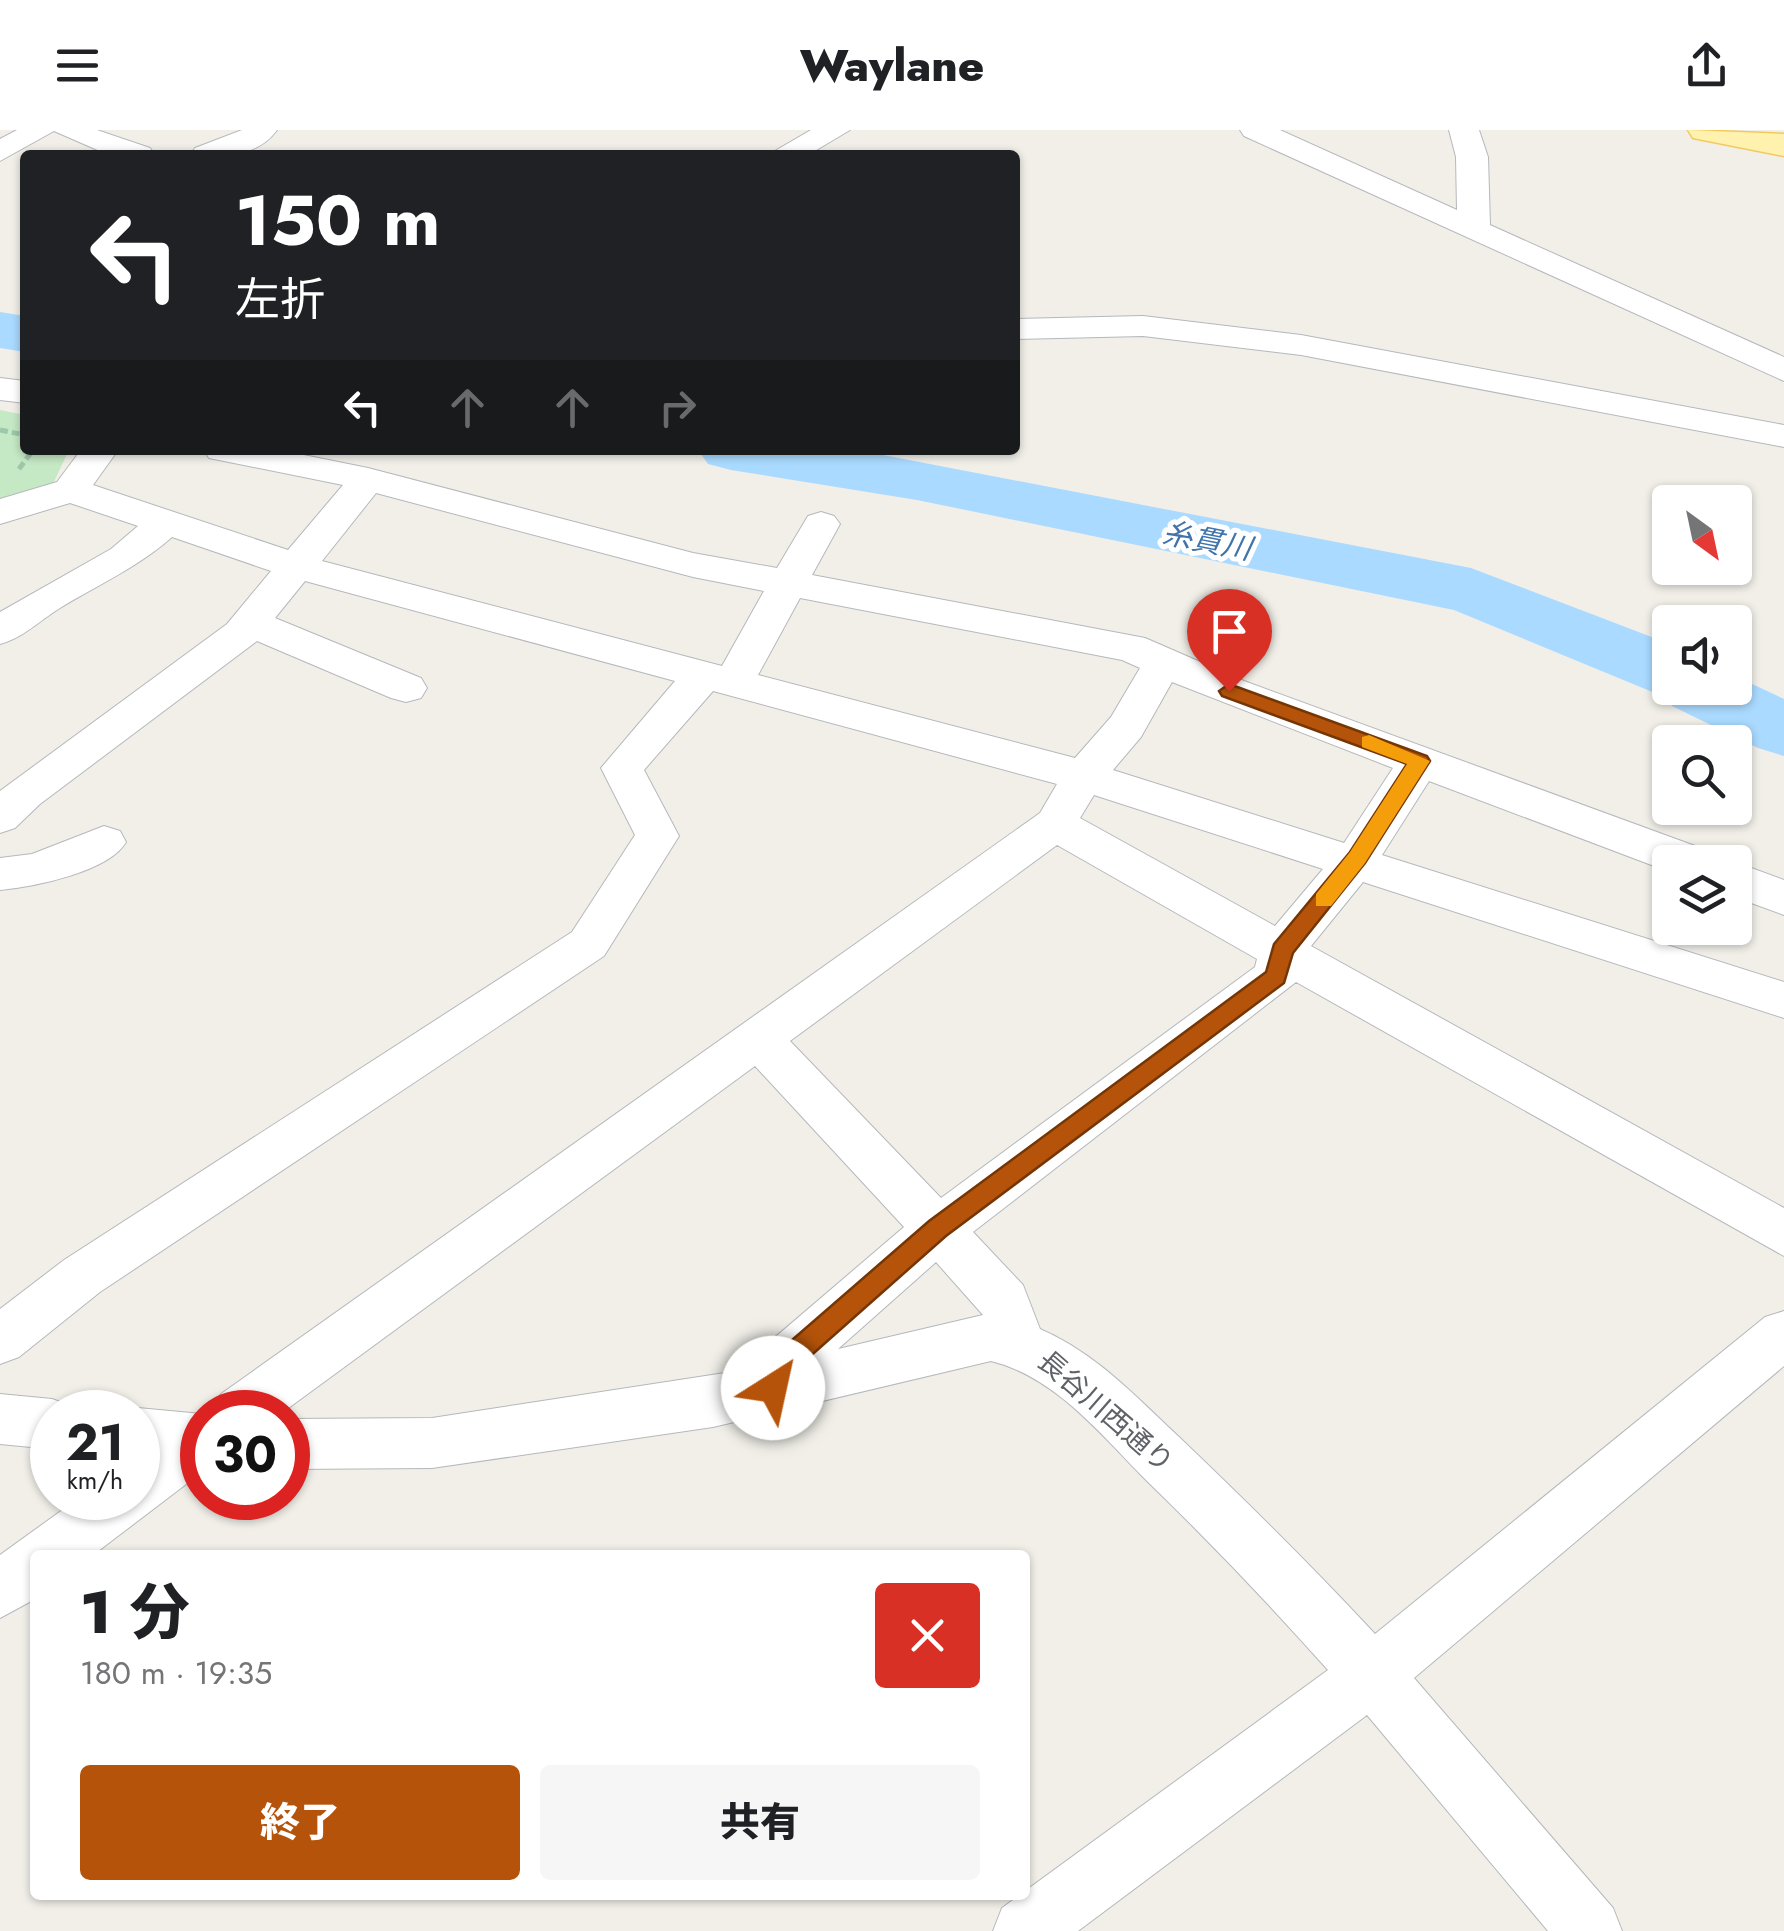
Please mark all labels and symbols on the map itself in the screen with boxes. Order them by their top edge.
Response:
north arrow [1652,485,1752,585]
water label: 糸貫川 [1159,511,1258,571]
pin [1187,589,1272,692]
position arrow [721,1336,825,1440]
street label: 長谷川西通り [1029,1341,1183,1482]
speed limit sign: 30 [180,1390,310,1520]

